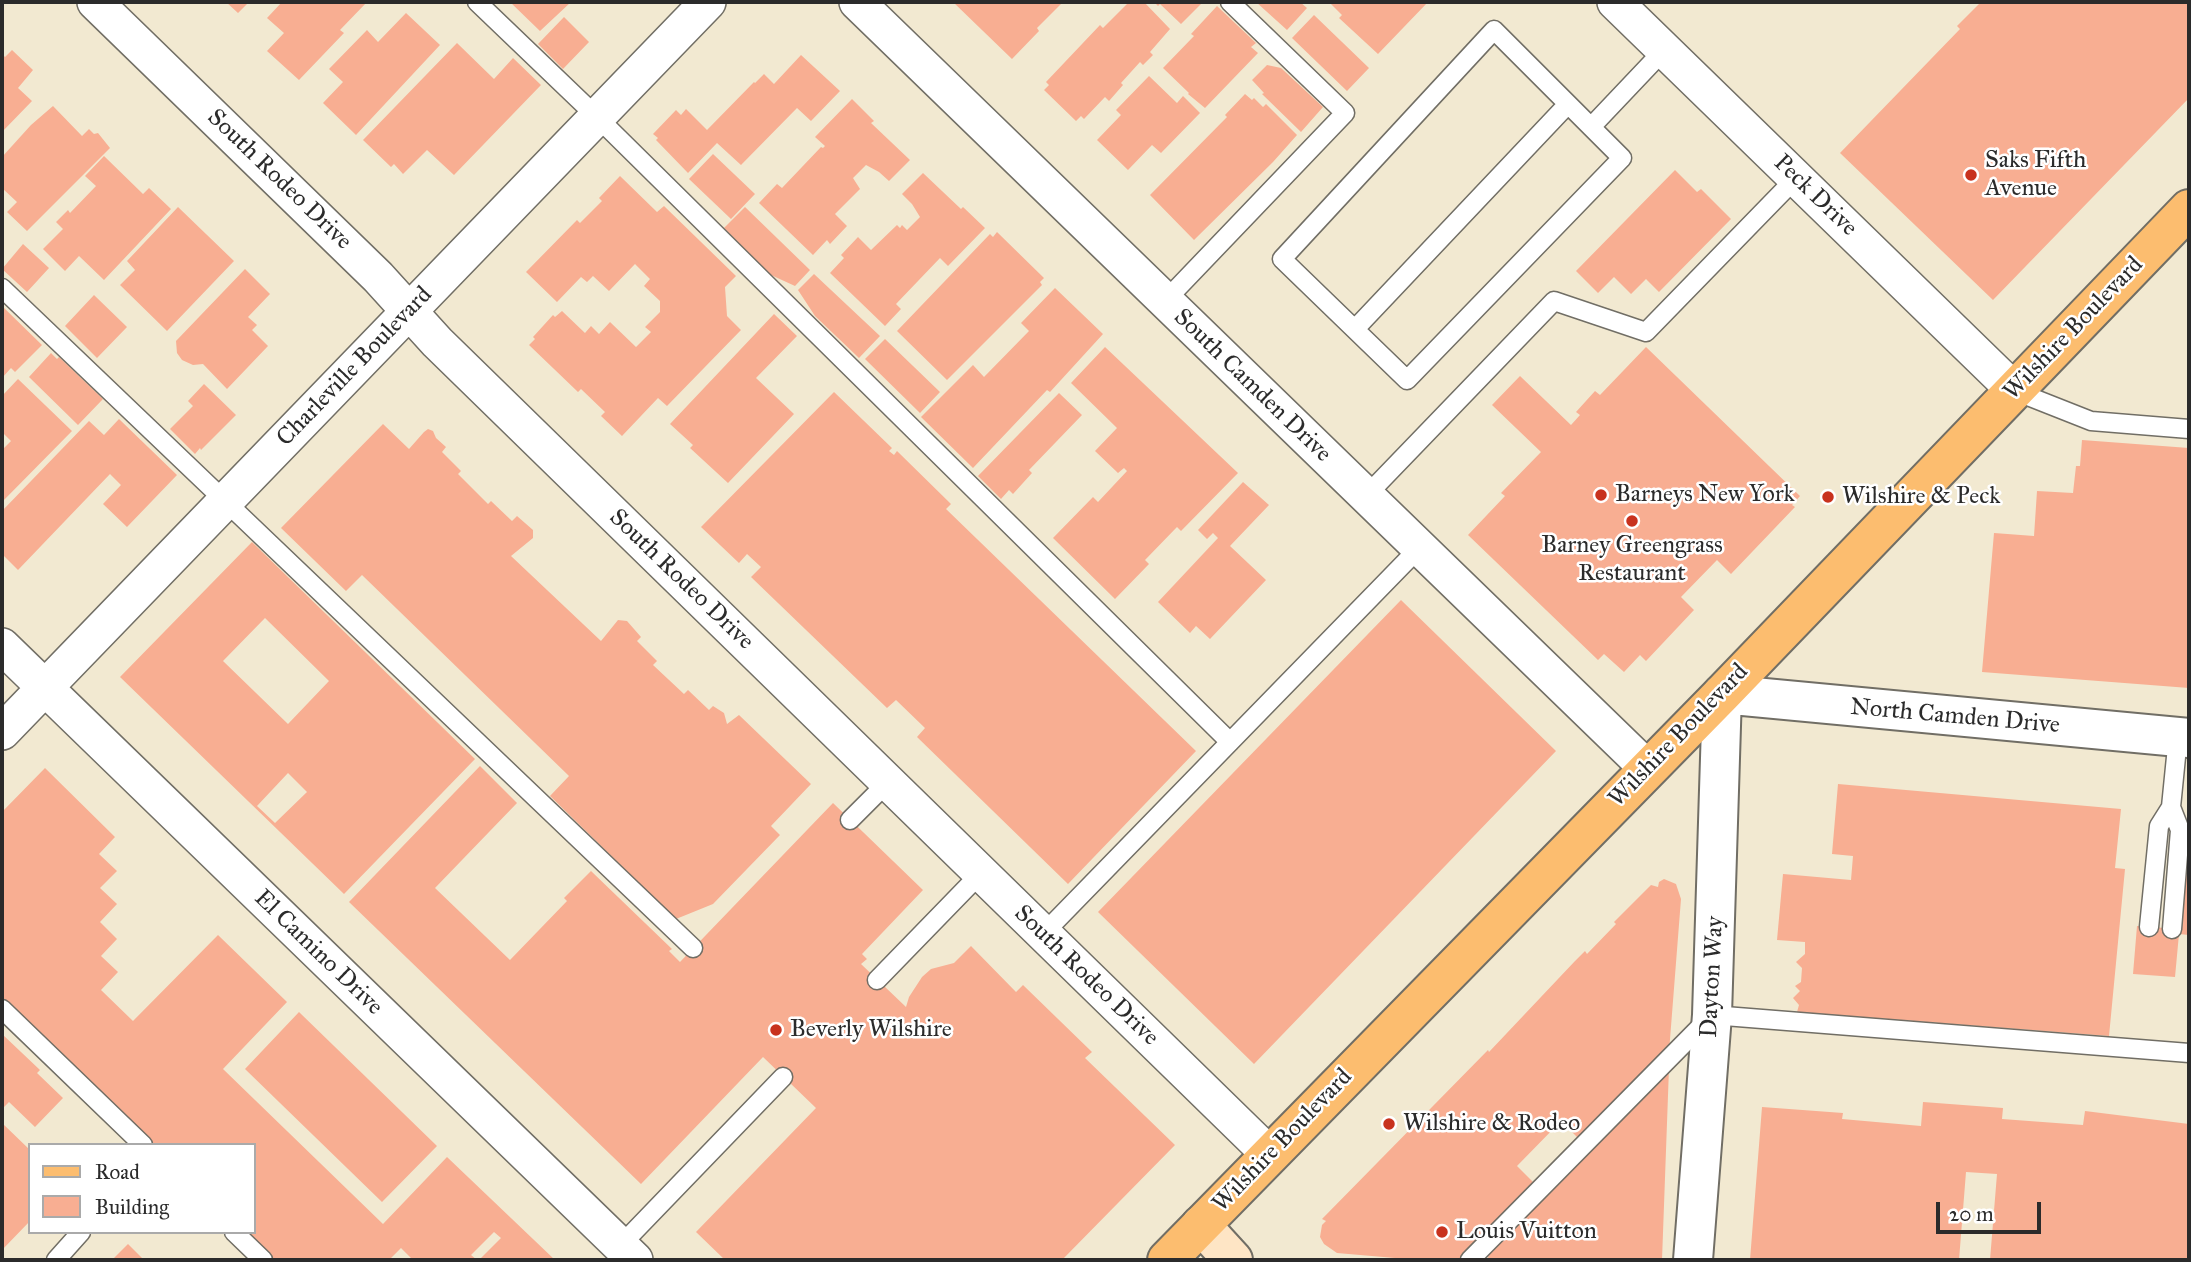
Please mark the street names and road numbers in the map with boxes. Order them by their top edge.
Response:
street label: South Rodeo Drive [201,104,357,256]
street label: Peck Drive [1767,149,1863,243]
street label: Wilshire Boulevard [1998,251,2150,407]
street label: Charleville Boulevard [271,281,439,453]
street label: South Camden Drive [1167,303,1337,469]
street label: South Rodeo Drive [603,504,759,656]
street label: Wilshire Boulevard [1603,658,1755,814]
street label: North Camden Drive [1849,693,2061,741]
street label: El Camino Drive [248,884,388,1022]
street label: South Rodeo Drive [1008,900,1164,1052]
street label: Dayton Way [1695,915,1731,1039]
street label: Wilshire Boulevard [1207,1063,1359,1219]

